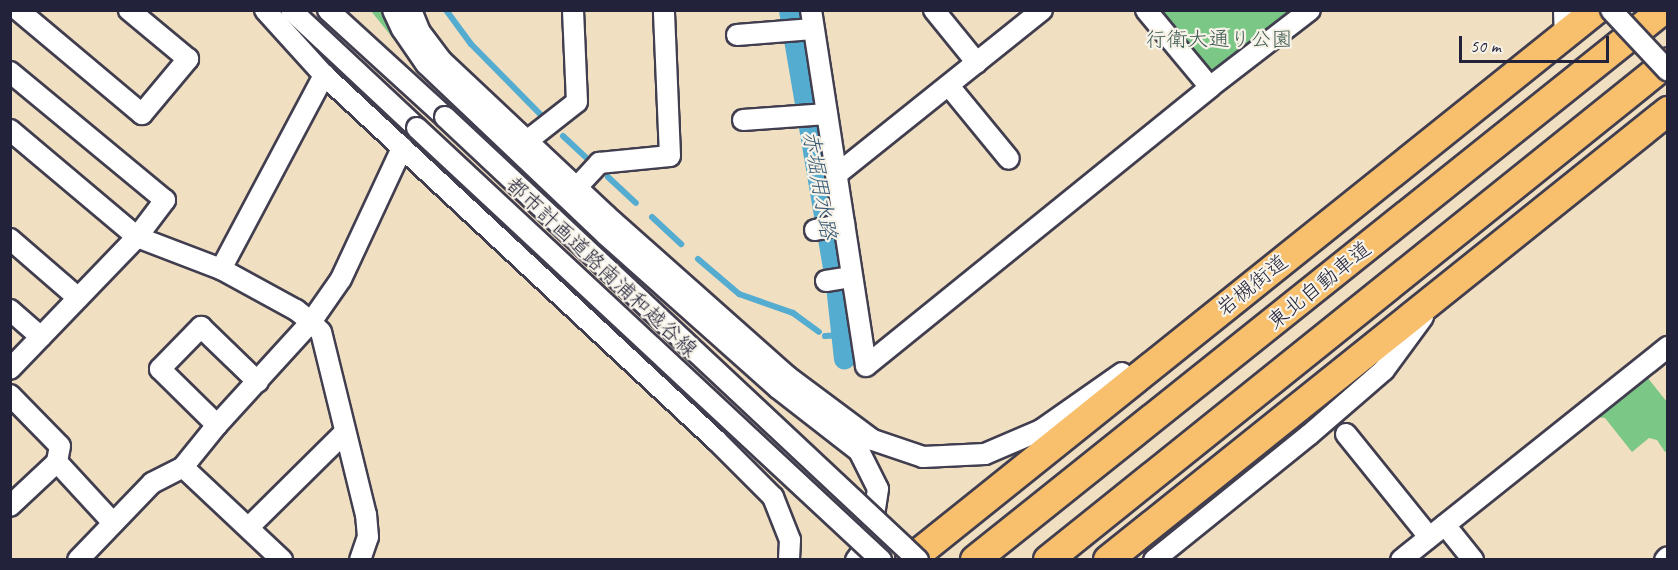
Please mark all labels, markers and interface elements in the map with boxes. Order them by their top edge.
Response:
scale bar [1462,24,1612,62]
park label: 行衛大通り公園 [1146,26,1292,52]
text: 50 m [1470,35,1501,57]
water label: 赤堀用水路 [796,129,842,241]
street label: 都市計画道路南浦和越谷線 [501,172,703,362]
street label: 東北自動車道 [1262,236,1376,334]
street label: 岩槻街道 [1211,249,1293,321]

